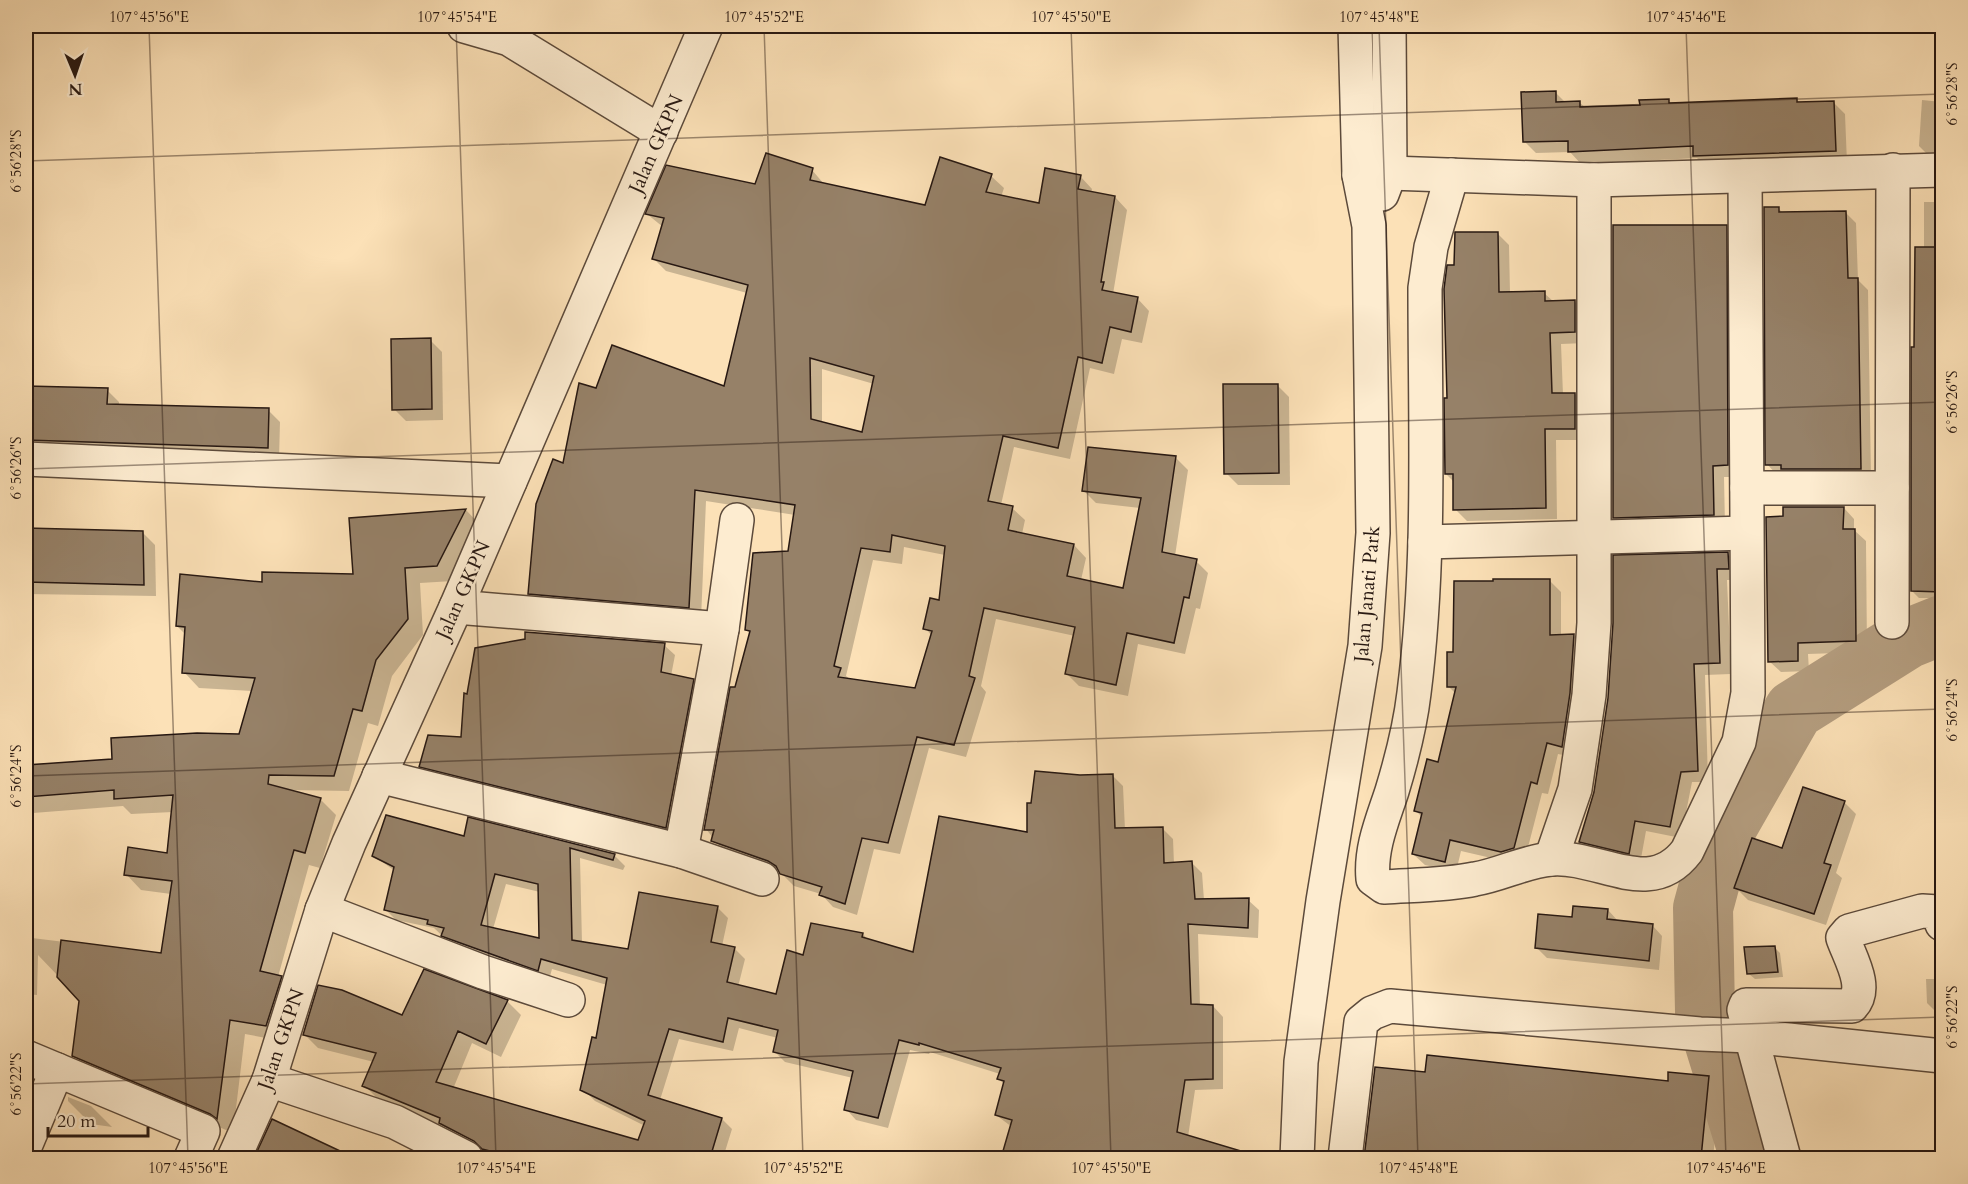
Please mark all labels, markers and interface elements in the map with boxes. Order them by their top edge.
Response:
text: 107°45'56"E [109,7,189,27]
text: 107°45'54"E [417,7,497,27]
text: 107°45'52"E [724,7,804,27]
text: 107°45'50"E [1031,7,1111,27]
text: 107°45'48"E [1339,7,1419,27]
text: 107°45'46"E [1646,7,1726,27]
north arrow [45,45,105,105]
text: 6°56'28"S [1942,62,1962,126]
text: N [68,78,83,100]
street label: Jalan GKPN [621,90,690,200]
text: 6°56'28"S [6,129,26,193]
text: 6°56'26"S [1942,370,1962,434]
text: 6°56'26"S [6,436,26,500]
street label: Jalan Janati Park [1347,524,1386,666]
street label: Jalan GKPN [428,536,497,646]
text: 6°56'24"S [1942,678,1962,742]
text: 6°56'24"S [6,744,26,808]
street label: Jalan GKPN [250,985,311,1096]
text: 6°56'22"S [1942,985,1962,1049]
text: 6°56'22"S [6,1052,26,1116]
scale bar [48,1100,148,1138]
text: 20 m [57,1109,96,1134]
text: 107°45'56"E [148,1158,228,1178]
text: 107°45'54"E [456,1158,536,1178]
text: 107°45'52"E [763,1158,843,1178]
text: 107°45'50"E [1071,1158,1151,1178]
text: 107°45'48"E [1378,1158,1458,1178]
text: 107°45'46"E [1686,1158,1766,1178]

